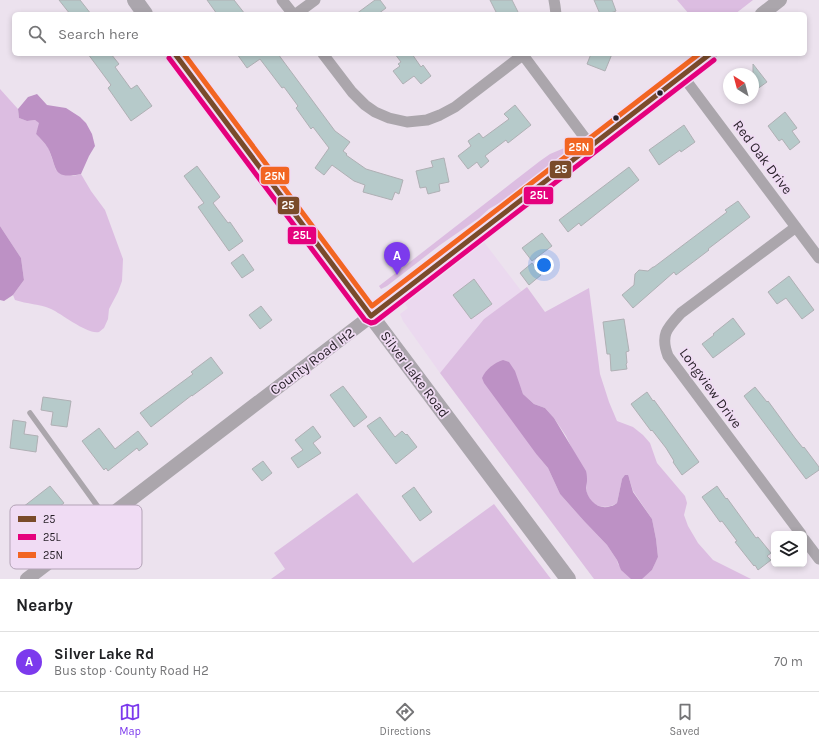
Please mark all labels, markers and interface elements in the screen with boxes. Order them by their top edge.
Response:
search box [12,12,807,56]
icon: search [26,23,48,45]
text: Search here [58,25,139,43]
north arrow [723,68,759,104]
unlabelled marker [655,88,665,98]
unlabelled marker [611,113,621,123]
street label: Red Oak Drive [729,117,796,198]
line badge: 25N [564,137,594,156]
text: 25N [569,141,589,154]
line badge: 25 [549,160,572,179]
text: 25 [554,163,568,176]
line badge: 25N [260,166,290,185]
text: 25N [265,170,285,183]
line badge: 25L [523,186,554,205]
text: 25L [530,189,549,202]
line badge: 25 [277,196,300,215]
text: 25 [281,199,295,212]
line badge: 25L [287,226,317,245]
text: 25L [293,229,312,242]
pin: A [384,242,410,275]
your location [534,255,554,275]
street label: County Road H2 [267,324,358,399]
street label: Silver Lake Road [376,328,453,421]
street label: Longview Drive [676,345,745,432]
legend [10,505,142,569]
text: 25 [43,513,56,526]
text: 25L [43,531,62,544]
map controls [771,531,807,567]
button: layers [771,531,807,567]
text: 25N [43,549,63,562]
text: Nearby [16,595,73,615]
text: Silver Lake Rd [54,645,154,663]
text: A [25,654,33,669]
text: 70 m [774,654,803,669]
text: Bus stop · County Road H2 [54,663,209,678]
tab: Map [119,701,141,738]
tab: Directions [379,701,431,738]
tab: Saved [669,701,700,738]

